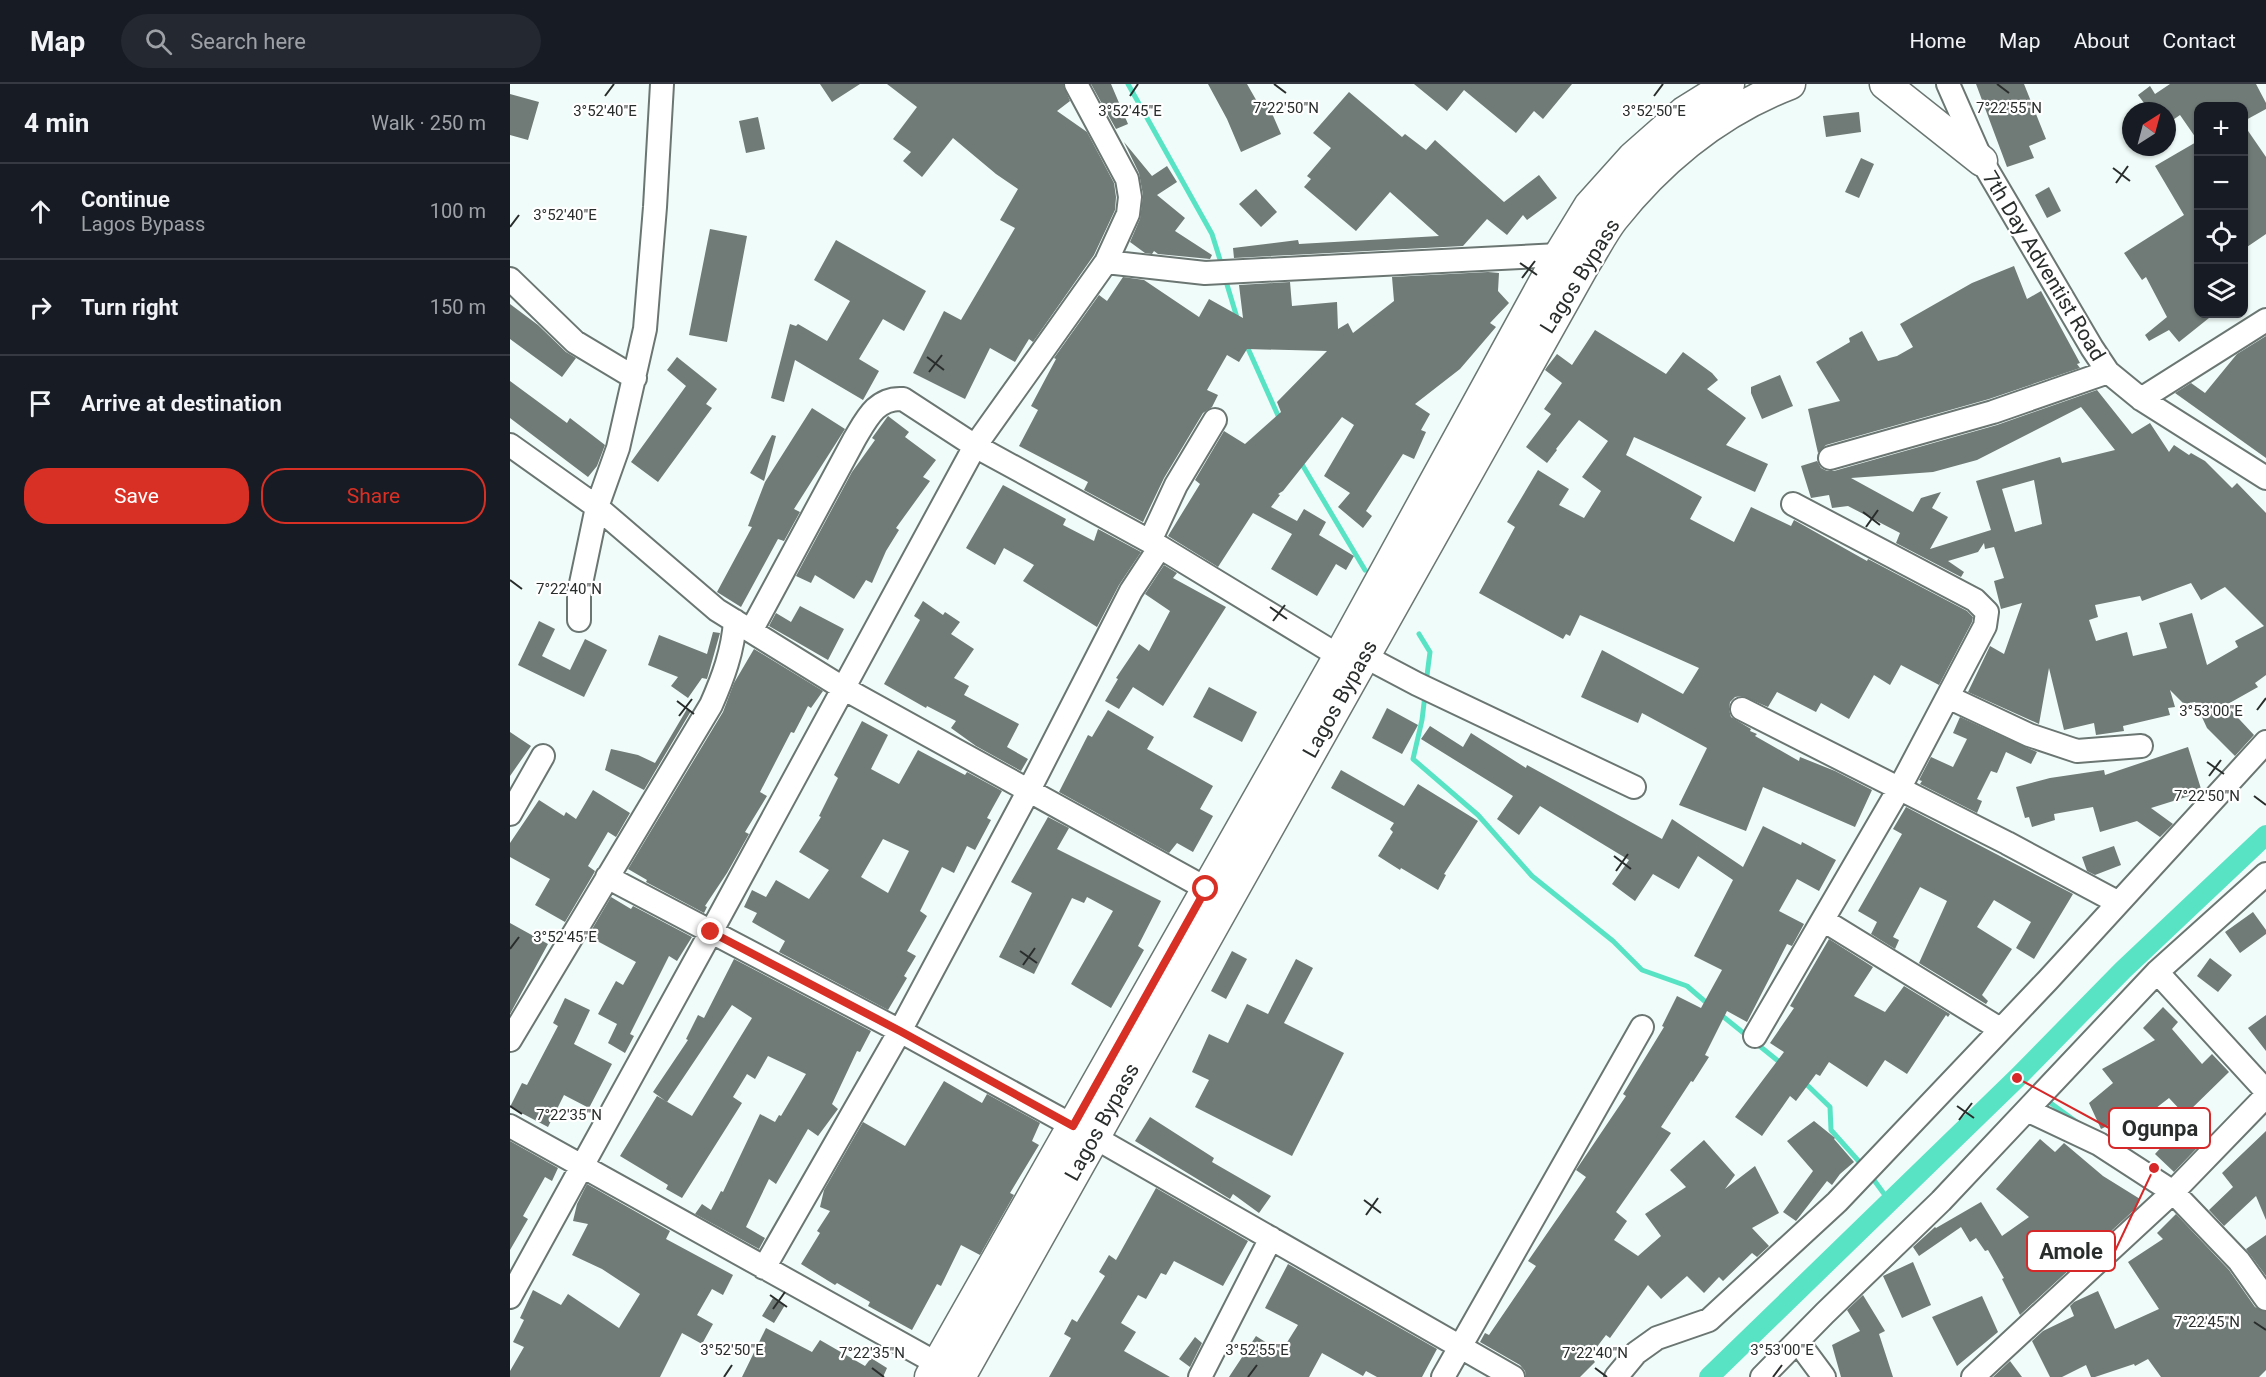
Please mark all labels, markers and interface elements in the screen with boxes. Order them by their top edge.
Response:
search box [121,14,541,68]
text: Map [30,25,85,58]
icon: search [142,25,175,58]
text: Search here [190,29,306,54]
text: Home [1910,29,1966,53]
text: Map [1999,29,2041,53]
text: About [2074,29,2130,53]
text: Contact [2163,29,2236,53]
text: 7°22'50"N [1253,99,1319,117]
text: 7°22'55"N [1976,99,2042,117]
text: 3°52'40"E [573,102,637,120]
text: 3°52'45"E [1098,102,1162,120]
text: 3°52'50"E [1622,102,1686,120]
north arrow [2122,102,2176,156]
map controls [2194,102,2248,318]
button: + [2194,102,2248,156]
text: 4 min [24,108,89,138]
text: Walk · 250 m [371,111,486,135]
button: − [2194,156,2248,210]
street label: 7th Day Adventist Road [1978,167,2110,365]
text: Continue [81,187,170,212]
icon: ahead [24,195,57,228]
text: 100 m [430,199,486,223]
text: 3°52'40"E [533,206,597,224]
button: locate [2194,210,2248,264]
text: Lagos Bypass [81,212,205,236]
street label: Lagos Bypass [1535,214,1625,338]
button: layers [2194,264,2248,318]
icon: right [24,291,57,324]
text: Turn right [81,295,178,320]
text: 150 m [430,295,486,319]
icon: arrive [24,387,57,420]
text: Arrive at destination [81,391,282,416]
button: Save [24,468,249,524]
button: Share [261,468,486,524]
text: 7°22'40"N [536,580,602,598]
street label: Lagos Bypass [1298,636,1382,762]
text: 3°53'00"E [2179,702,2243,720]
text: 7°22'50"N [2174,787,2240,805]
route start [1192,875,1218,901]
route end [697,918,723,944]
text: 3°52'45"E [533,928,597,946]
street label: Lagos Bypass [1060,1059,1144,1185]
text: 7°22'35"N [536,1106,602,1124]
callout: Ogunpa [2109,1108,2210,1148]
text: Ogunpa [2122,1116,2198,1141]
callout: Amole [2027,1231,2115,1271]
text: Amole [2039,1239,2103,1264]
text: 7°22'45"N [2174,1313,2240,1331]
text: 3°52'50"E [700,1341,764,1359]
text: 3°52'55"E [1225,1341,1289,1359]
text: 3°53'00"E [1750,1341,1814,1359]
text: 7°22'35"N [839,1344,905,1362]
text: 7°22'40"N [1562,1344,1628,1362]

